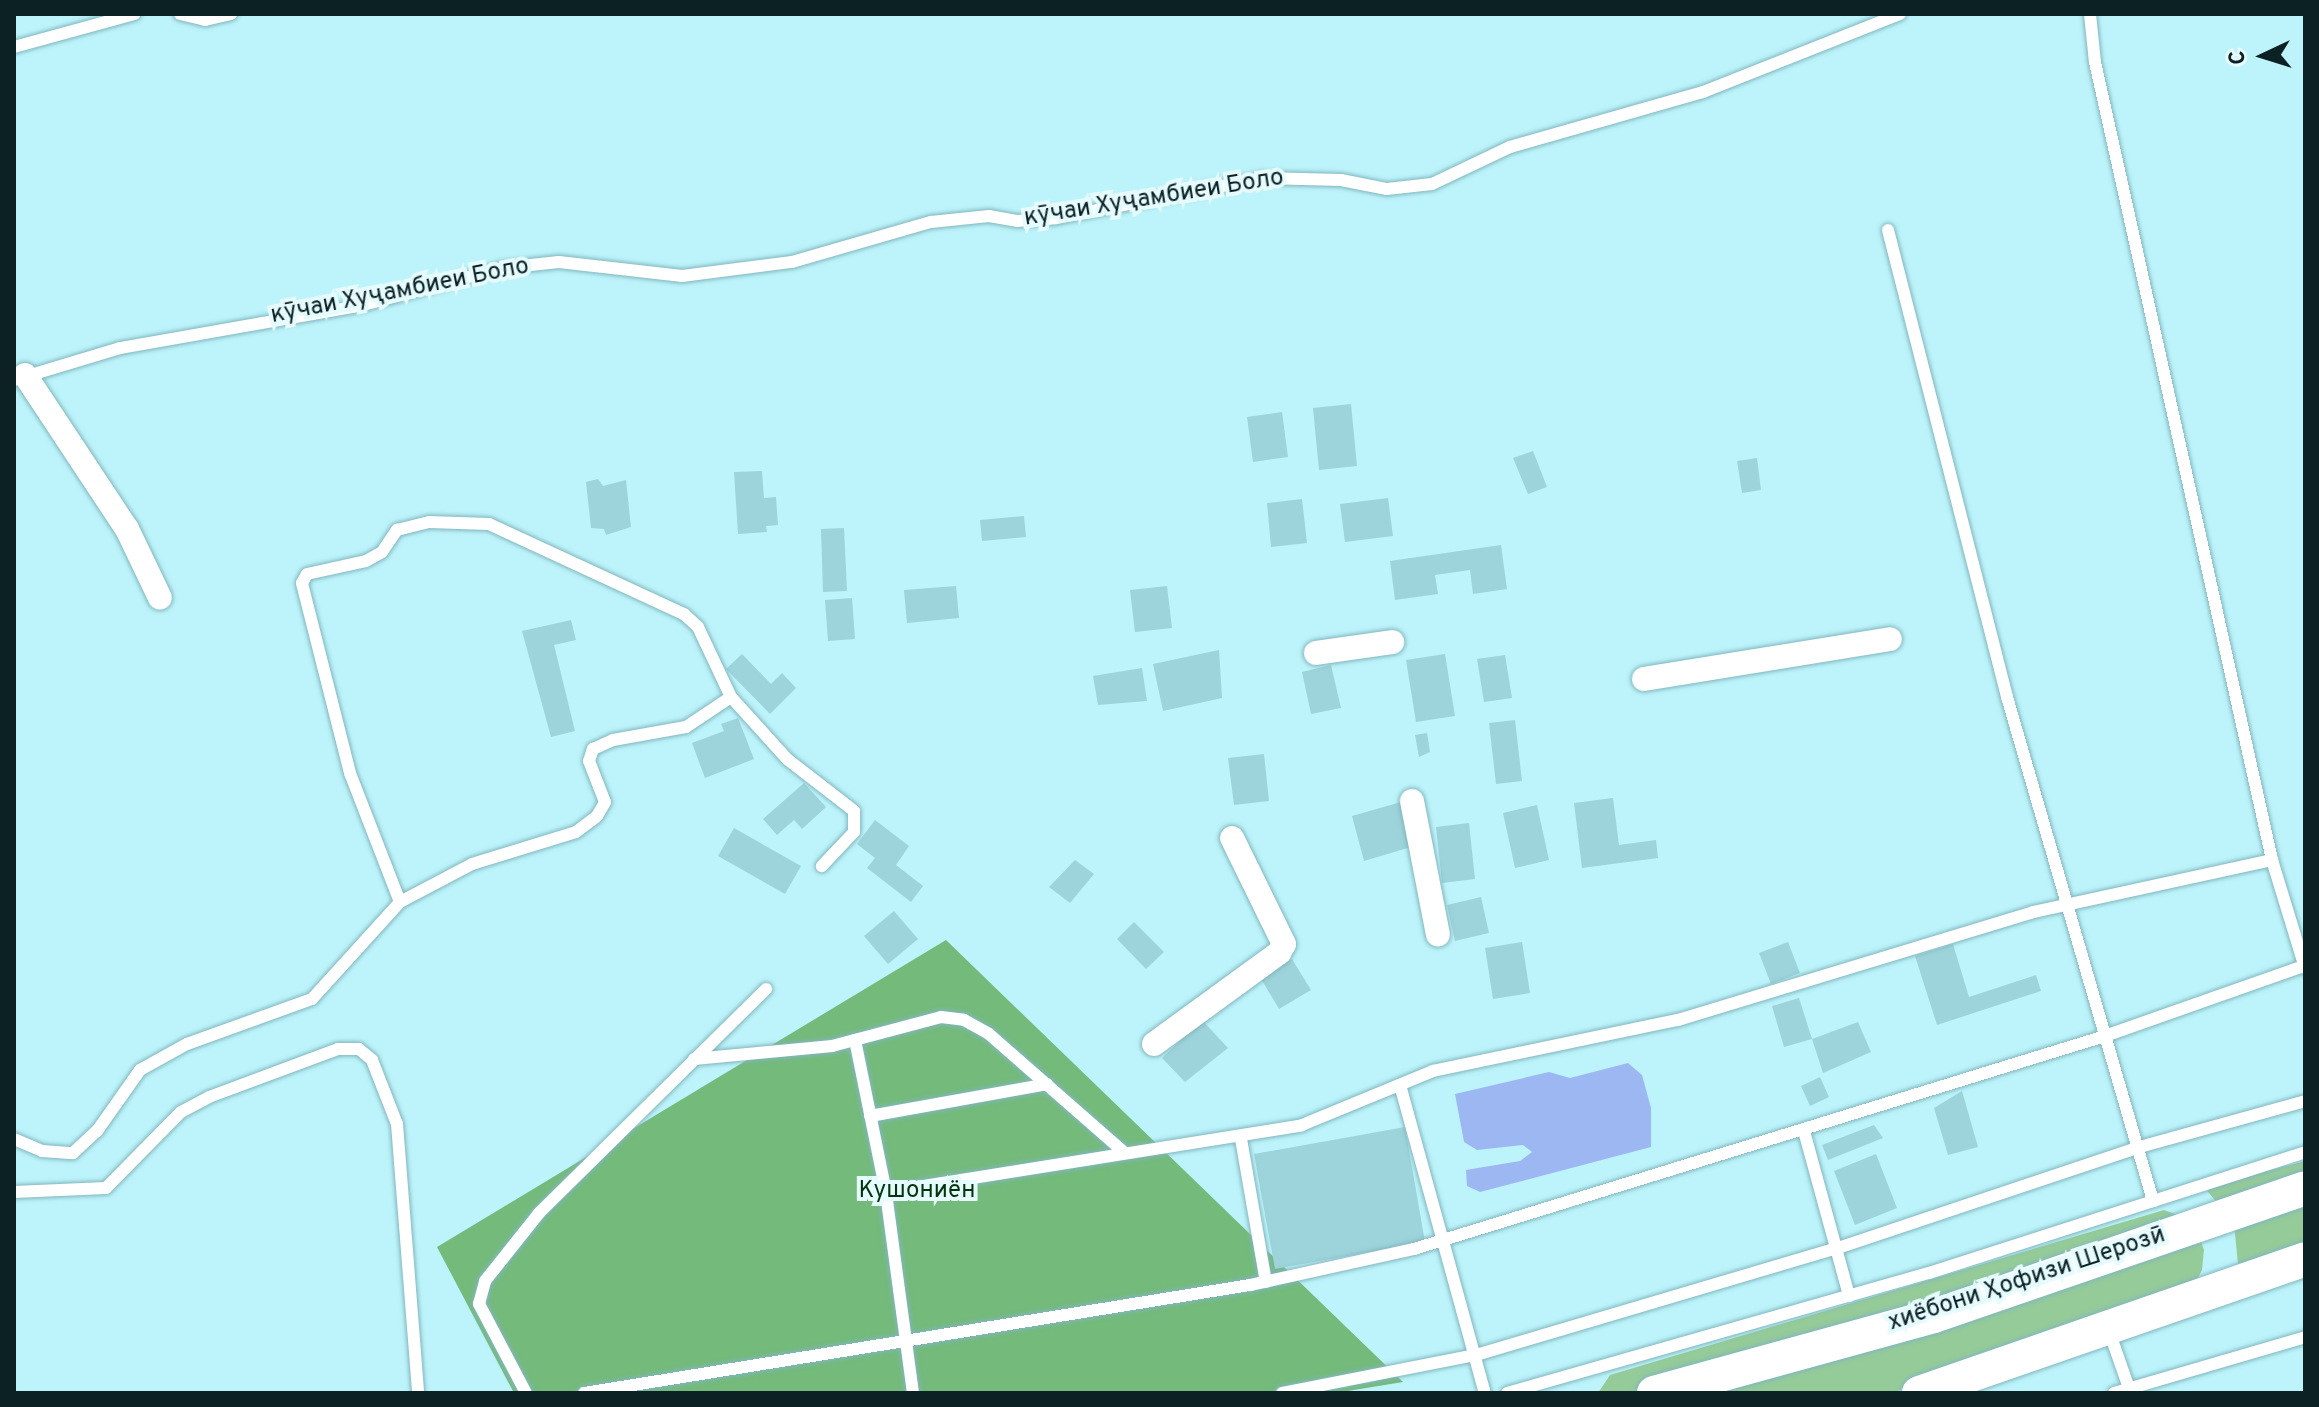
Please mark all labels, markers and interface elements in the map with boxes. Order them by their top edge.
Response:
north arrow [2223,16,2303,96]
text: С [2225,50,2253,66]
street label: кӯчаи Хуҷамбиеи Боло [1022,164,1286,234]
street label: кӯчаи Хуҷамбиеи Боло [268,253,532,331]
park label: Кушониён [859,1178,975,1206]
street label: хиёбони Ҳофизи Шерозӣ [1885,1222,2169,1338]

